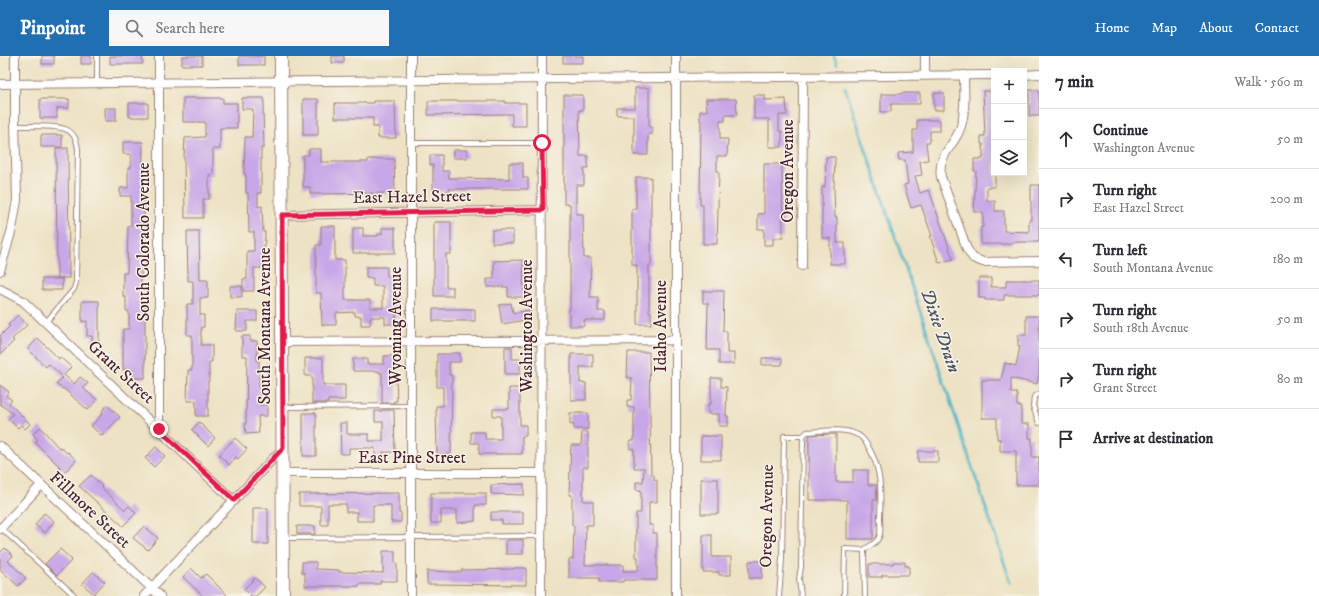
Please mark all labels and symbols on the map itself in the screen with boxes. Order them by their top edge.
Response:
street label: Oregon Avenue [777,119,799,223]
route start [533,134,551,152]
street label: South Colorado Avenue [133,162,155,322]
street label: East Hazel Street [352,185,472,209]
street label: South Montana Avenue [254,247,276,405]
street label: Washington Avenue [516,259,538,394]
street label: Wyoming Avenue [385,267,407,386]
street label: Idaho Avenue [650,280,672,372]
water label: Dixie Drain [915,286,965,376]
street label: Grant Street [83,335,159,409]
route end [150,420,168,438]
street label: East Pine Street [358,447,467,469]
street label: Oregon Avenue [755,464,779,568]
street label: Fillmore Street [45,467,136,554]

